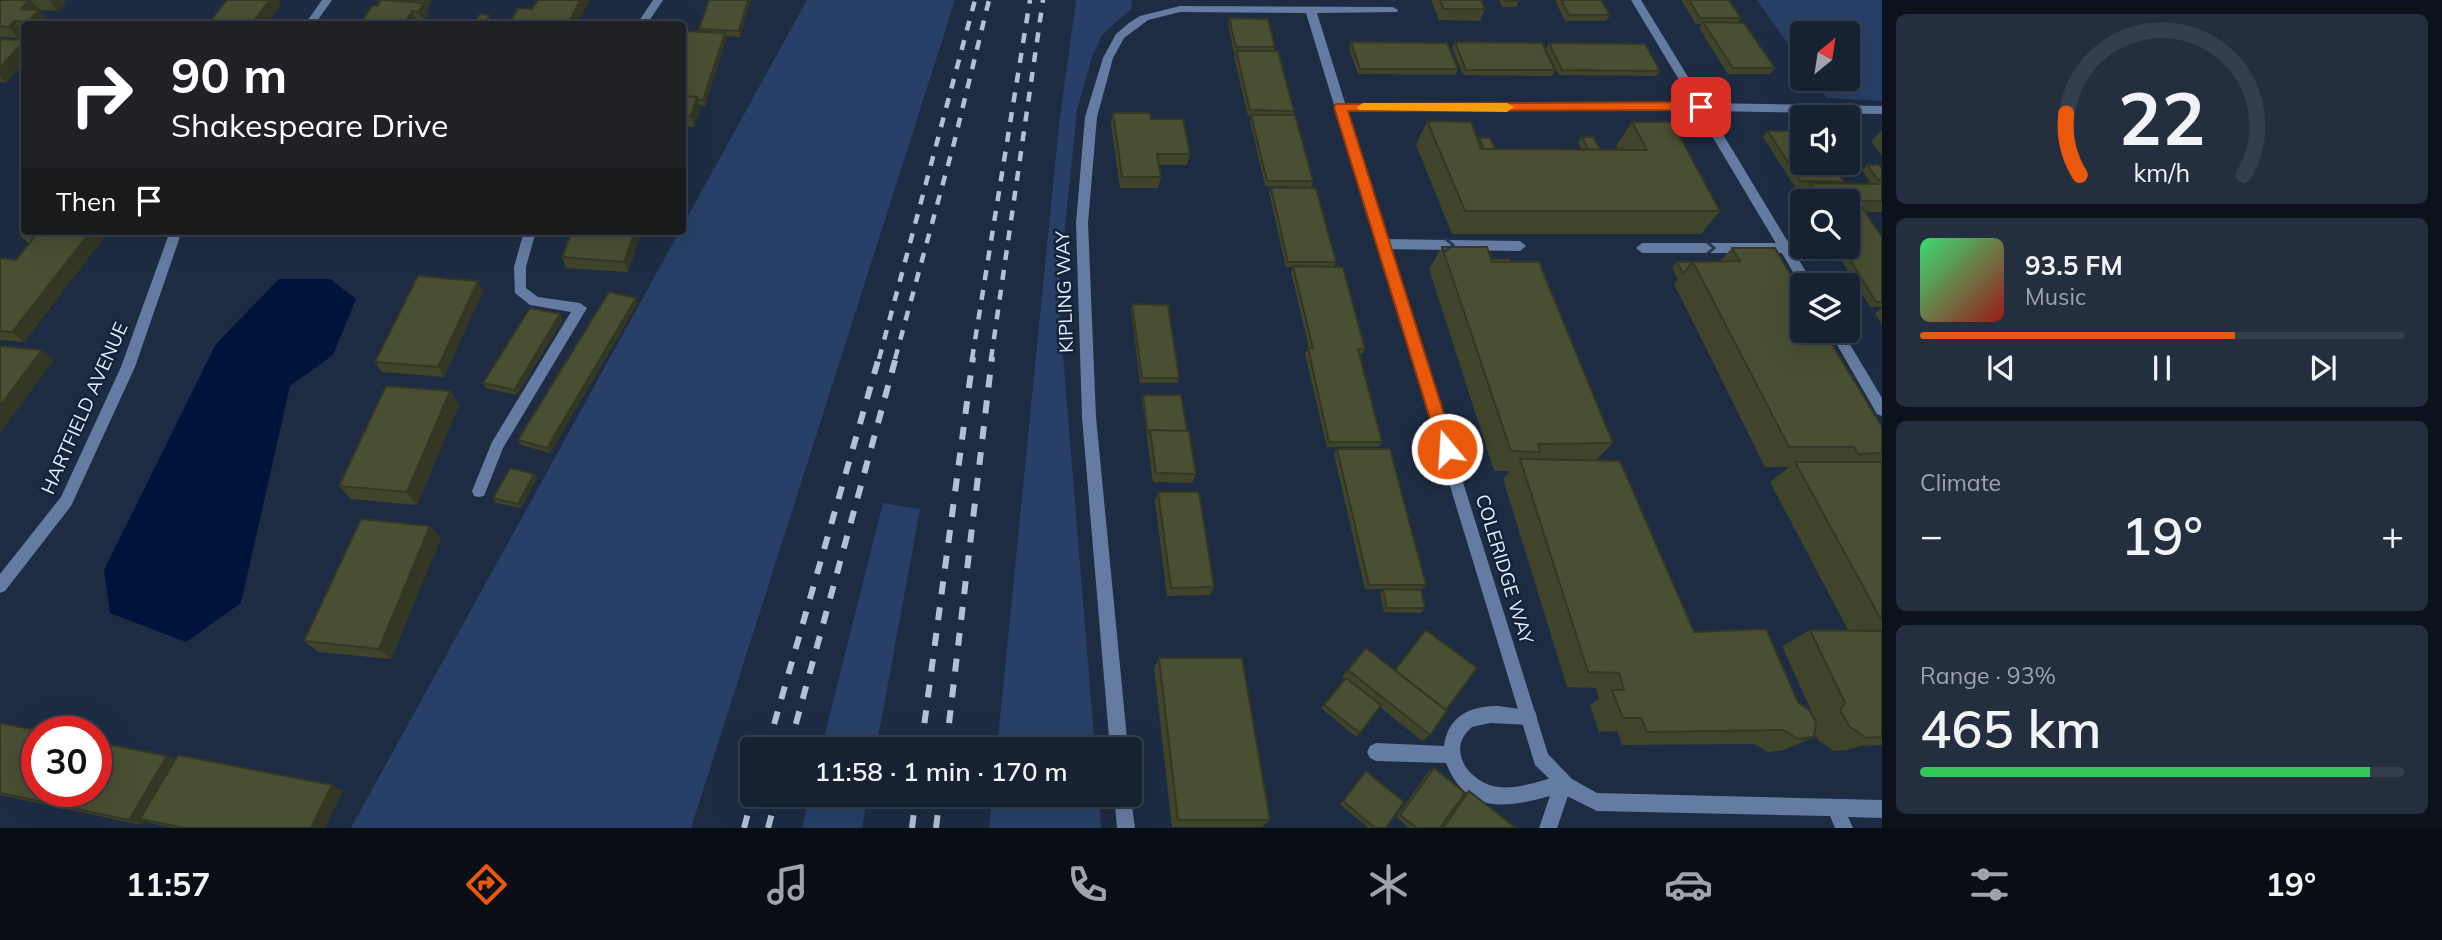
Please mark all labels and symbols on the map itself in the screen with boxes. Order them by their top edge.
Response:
north arrow [1790,21,1860,91]
pin [1671,77,1731,137]
street label: KIPLING WAY [1050,230,1078,353]
one-way arrow [1445,237,1455,253]
one-way arrow [1706,240,1716,256]
street label: HARTFIELD AVENUE [35,318,133,498]
position arrow [1410,412,1484,486]
street label: COLERIDGE WAY [1471,491,1539,647]
speed limit sign: 30 [21,716,112,807]

